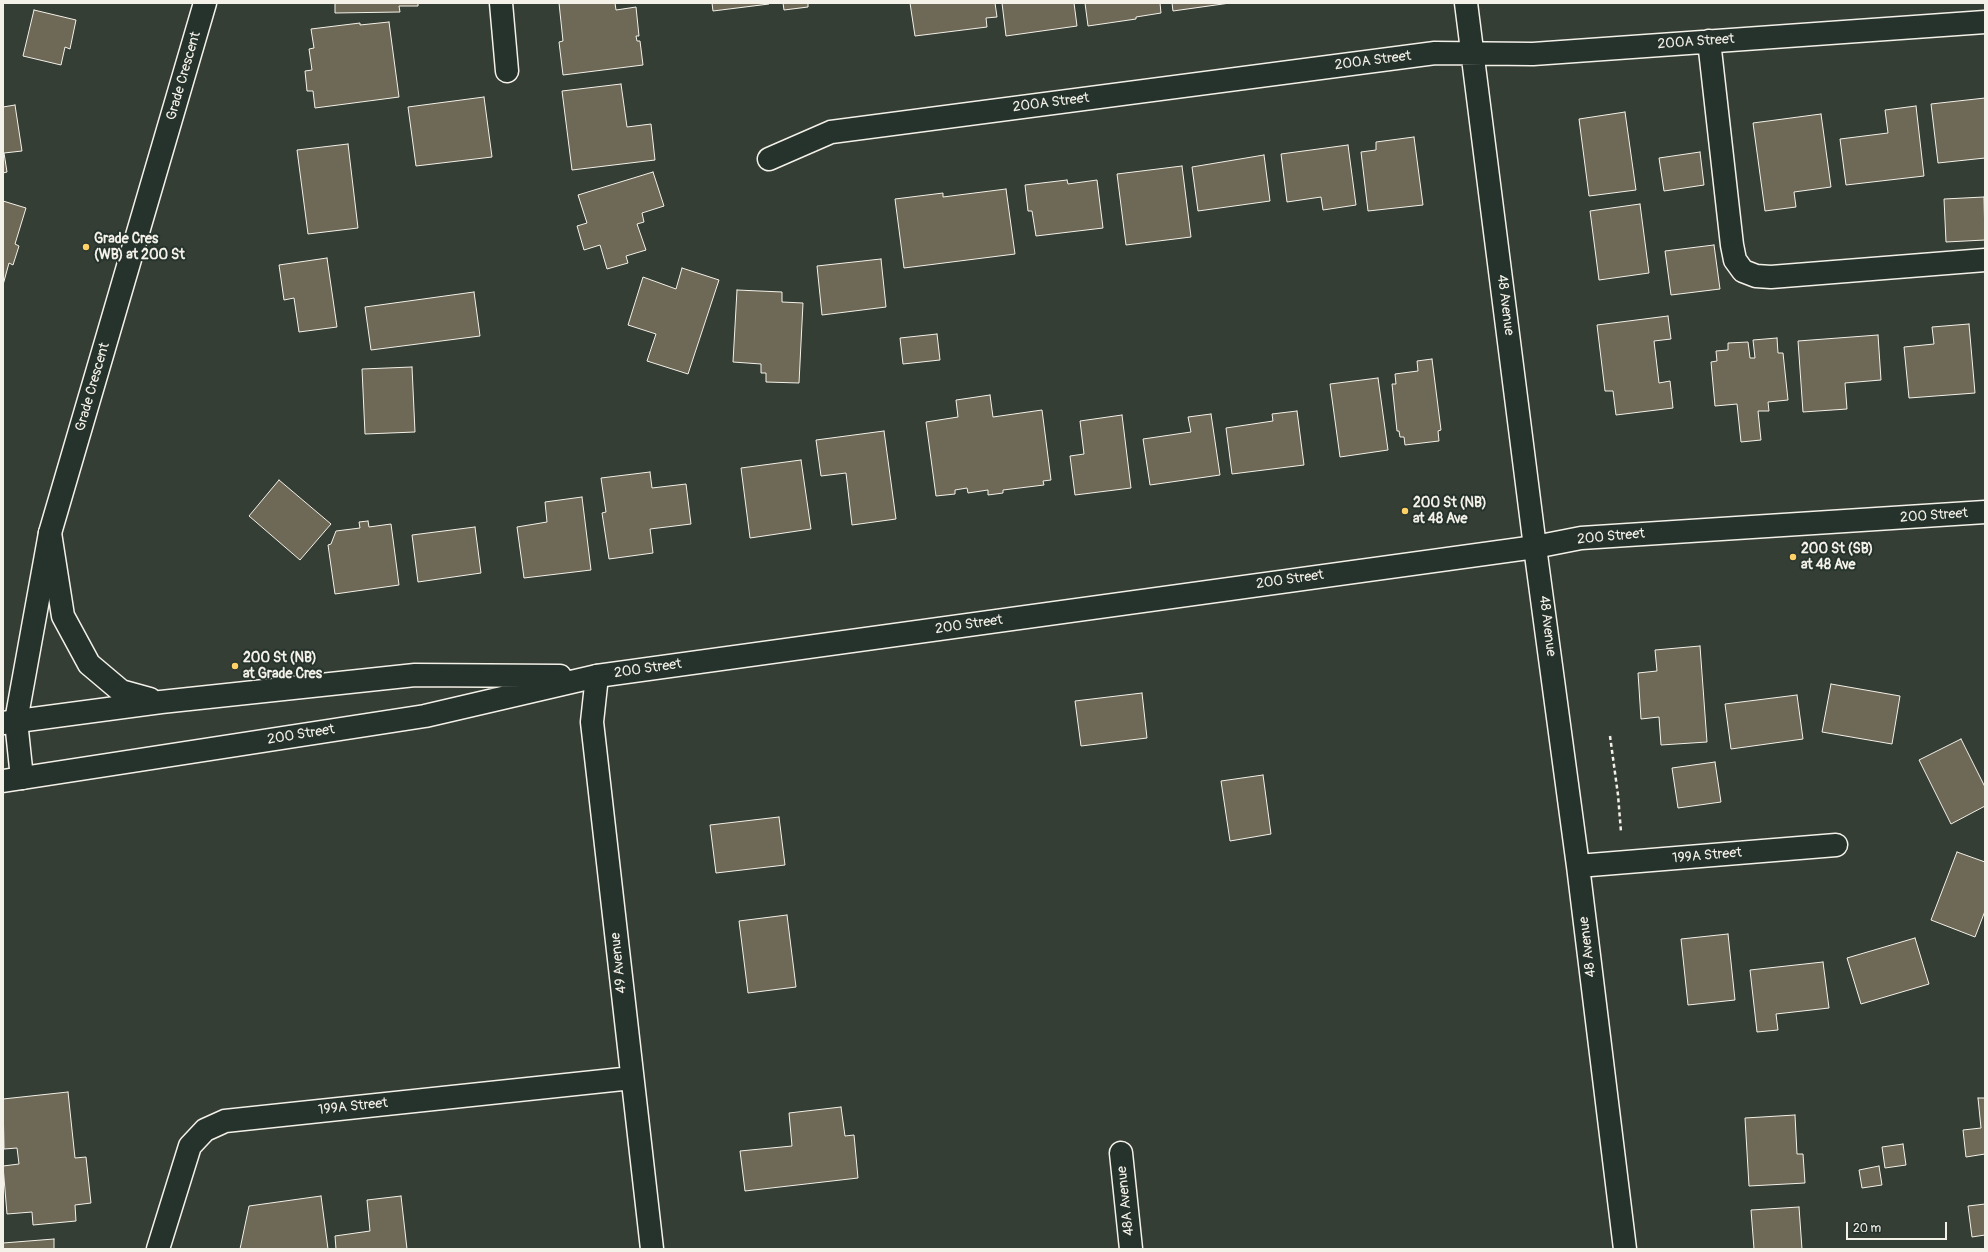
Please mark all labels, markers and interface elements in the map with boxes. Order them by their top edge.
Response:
street label: Grade Crescent [163,30,205,122]
street label: 200A Street [1657,31,1735,53]
street label: 200A Street [1334,48,1412,74]
street label: 200A Street [1012,90,1090,116]
place label: Grade Cres (WB) at 200 St [94,231,185,264]
marker: Grade Cres (WB) at 200 St [81,242,91,252]
street label: 48 Avenue [1493,274,1517,336]
street label: Grade Crescent [72,341,114,433]
place label: 200 St (NB) at 48 Ave [1413,495,1487,528]
street label: 200 Street [1900,505,1968,527]
marker: 200 St (NB) at 48 Ave [1400,506,1410,516]
street label: 200 Street [1576,526,1646,548]
place label: 200 St (SB) at 48 Ave [1801,541,1873,574]
marker: 200 St (SB) at 48 Ave [1788,552,1798,562]
street label: 200 Street [1255,567,1325,593]
street label: 48 Avenue [1535,595,1559,657]
street label: 200 Street [934,612,1004,638]
place label: 200 St (NB) at Grade Cres [243,650,322,682]
street label: 200 Street [613,656,683,682]
marker: 200 St (NB) at Grade Cres [230,661,240,671]
street label: 200 Street [266,721,336,749]
street label: 199A Street [1671,845,1743,867]
street label: 48 Avenue [1576,916,1600,978]
street label: 49 Avenue [607,932,631,994]
street label: 199A Street [317,1095,389,1119]
street label: 48A Avenue [1114,1165,1138,1237]
scale bar [1848,1214,1949,1240]
text: 20 m [1853,1221,1881,1236]

